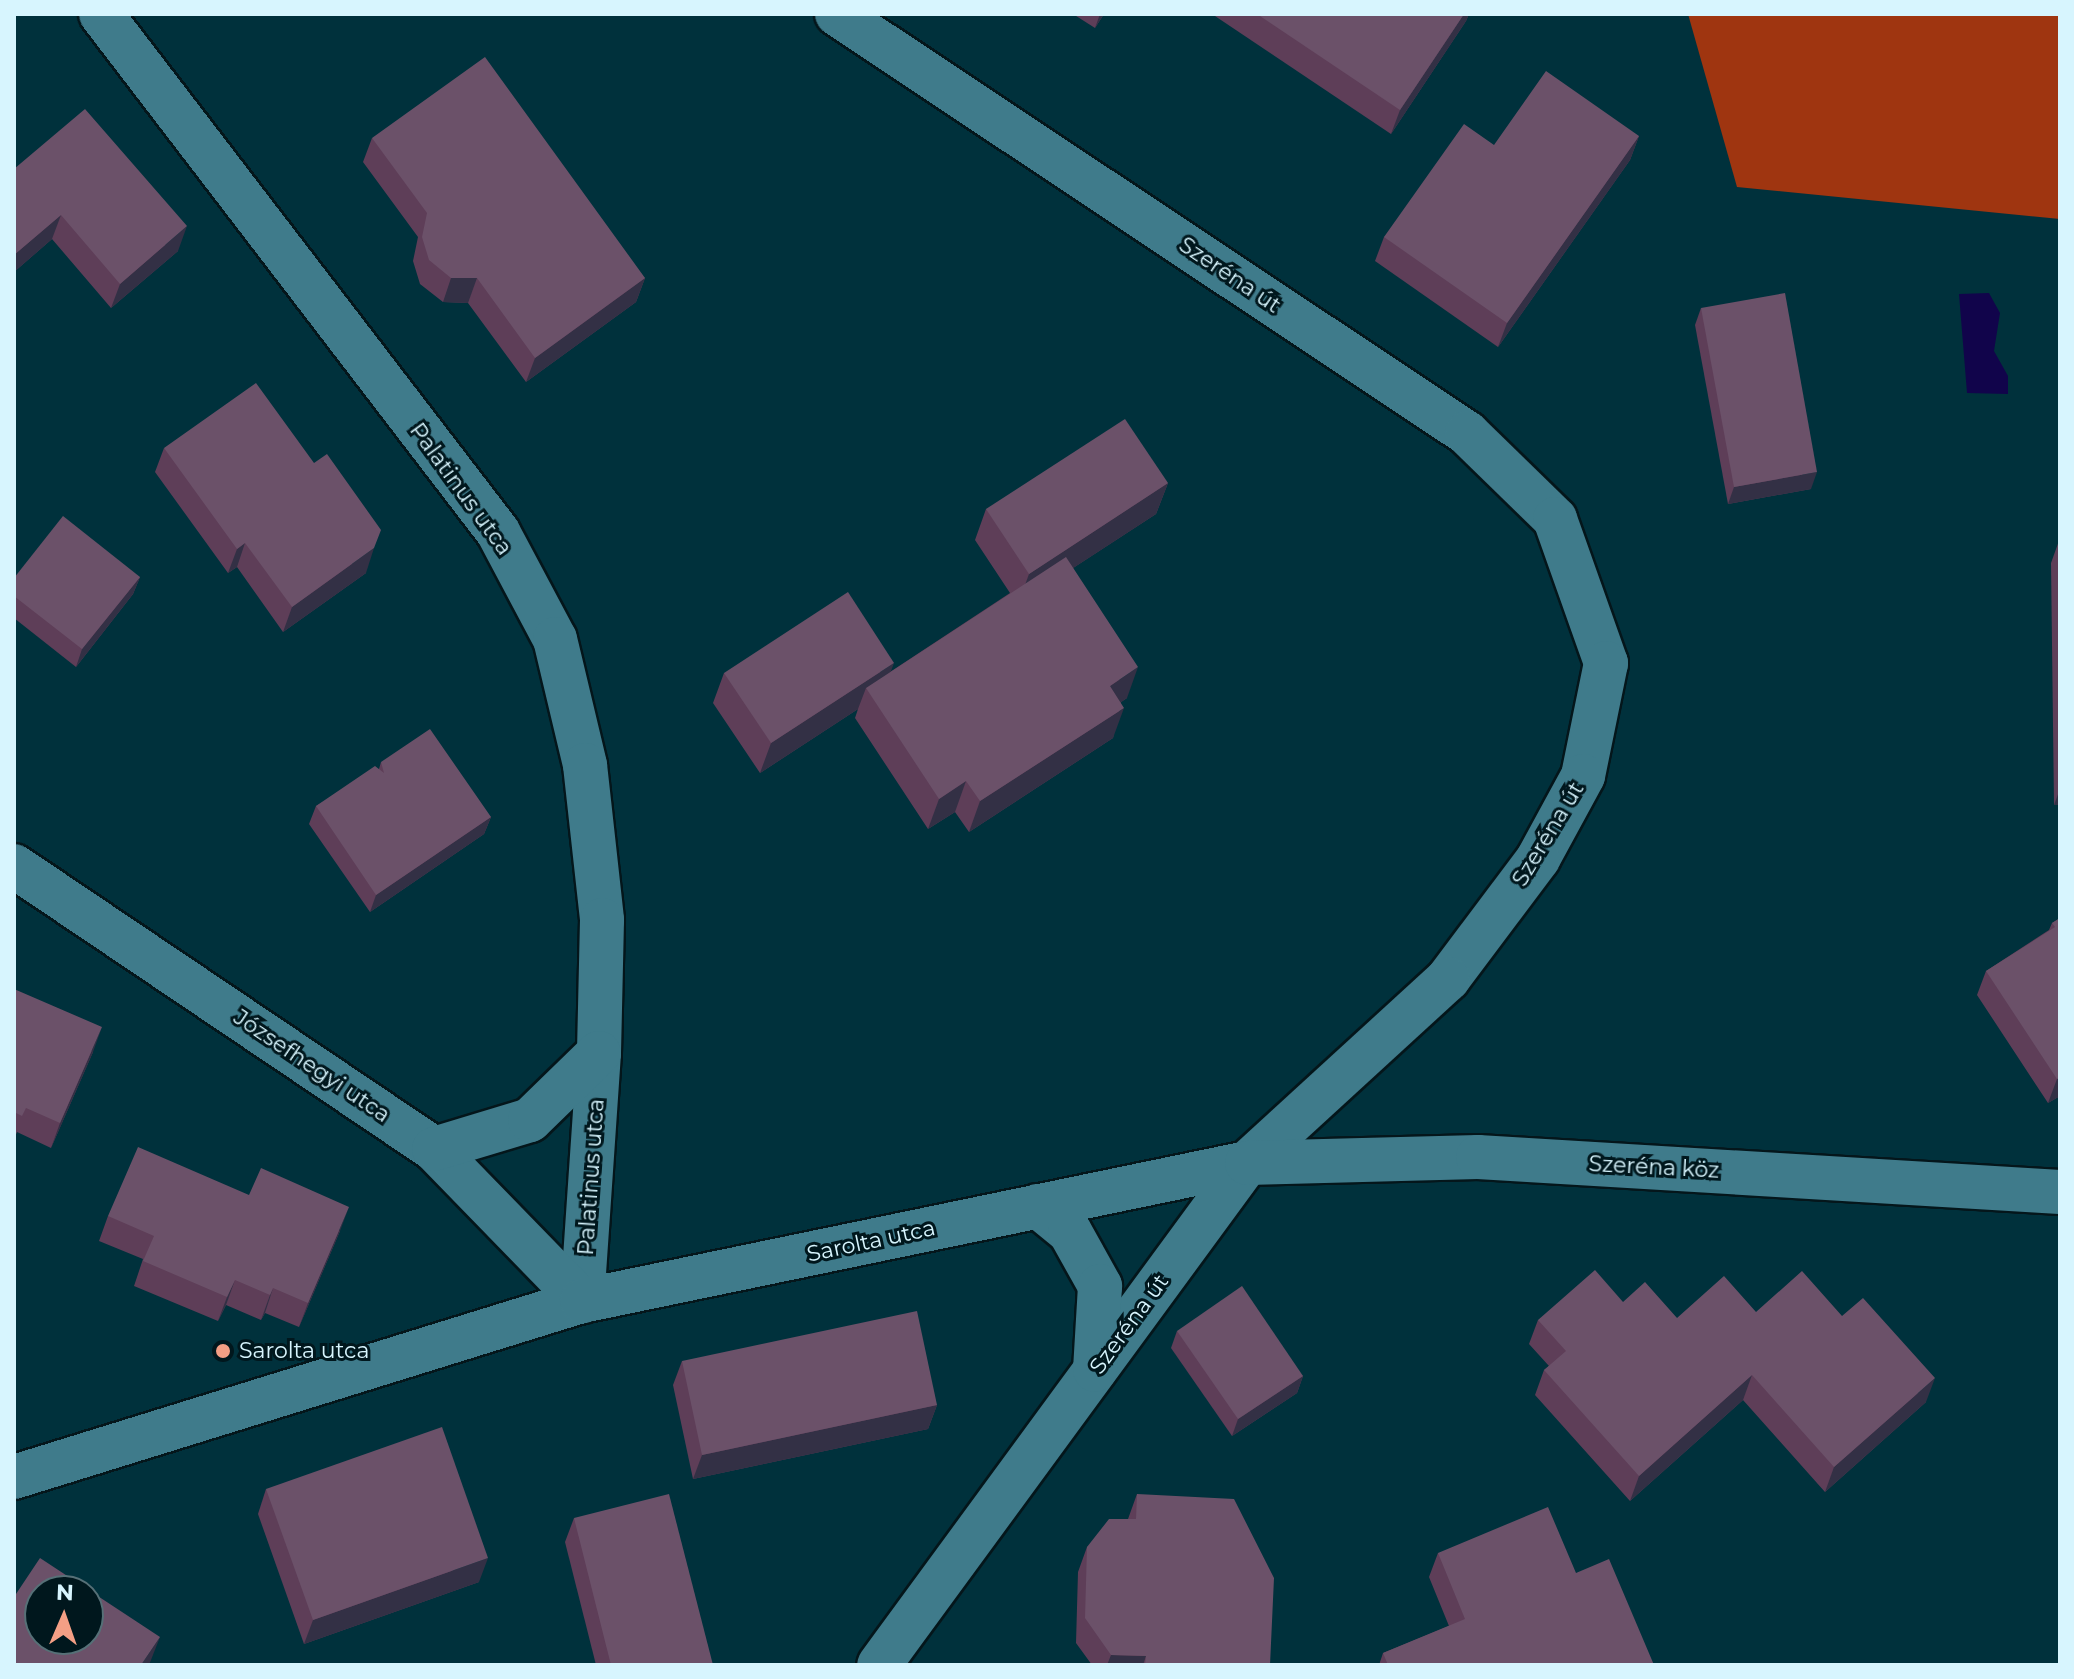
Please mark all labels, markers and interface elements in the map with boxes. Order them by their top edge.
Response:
street label: Szeréna út [1174,231,1286,319]
street label: Palatinus utca [404,418,518,560]
street label: Szeréna út [1507,777,1589,891]
street label: Józsefhegyi utca [229,1004,395,1128]
street label: Palatinus utca [572,1098,610,1256]
street label: Szeréna köz [1588,1150,1720,1184]
street label: Sarolta utca [804,1215,938,1267]
street label: Szeréna út [1084,1269,1174,1379]
place label: Sarolta utca [239,1338,369,1364]
marker: Sarolta utca [214,1342,232,1360]
north arrow [24,1575,104,1655]
text: N [55,1579,74,1606]

